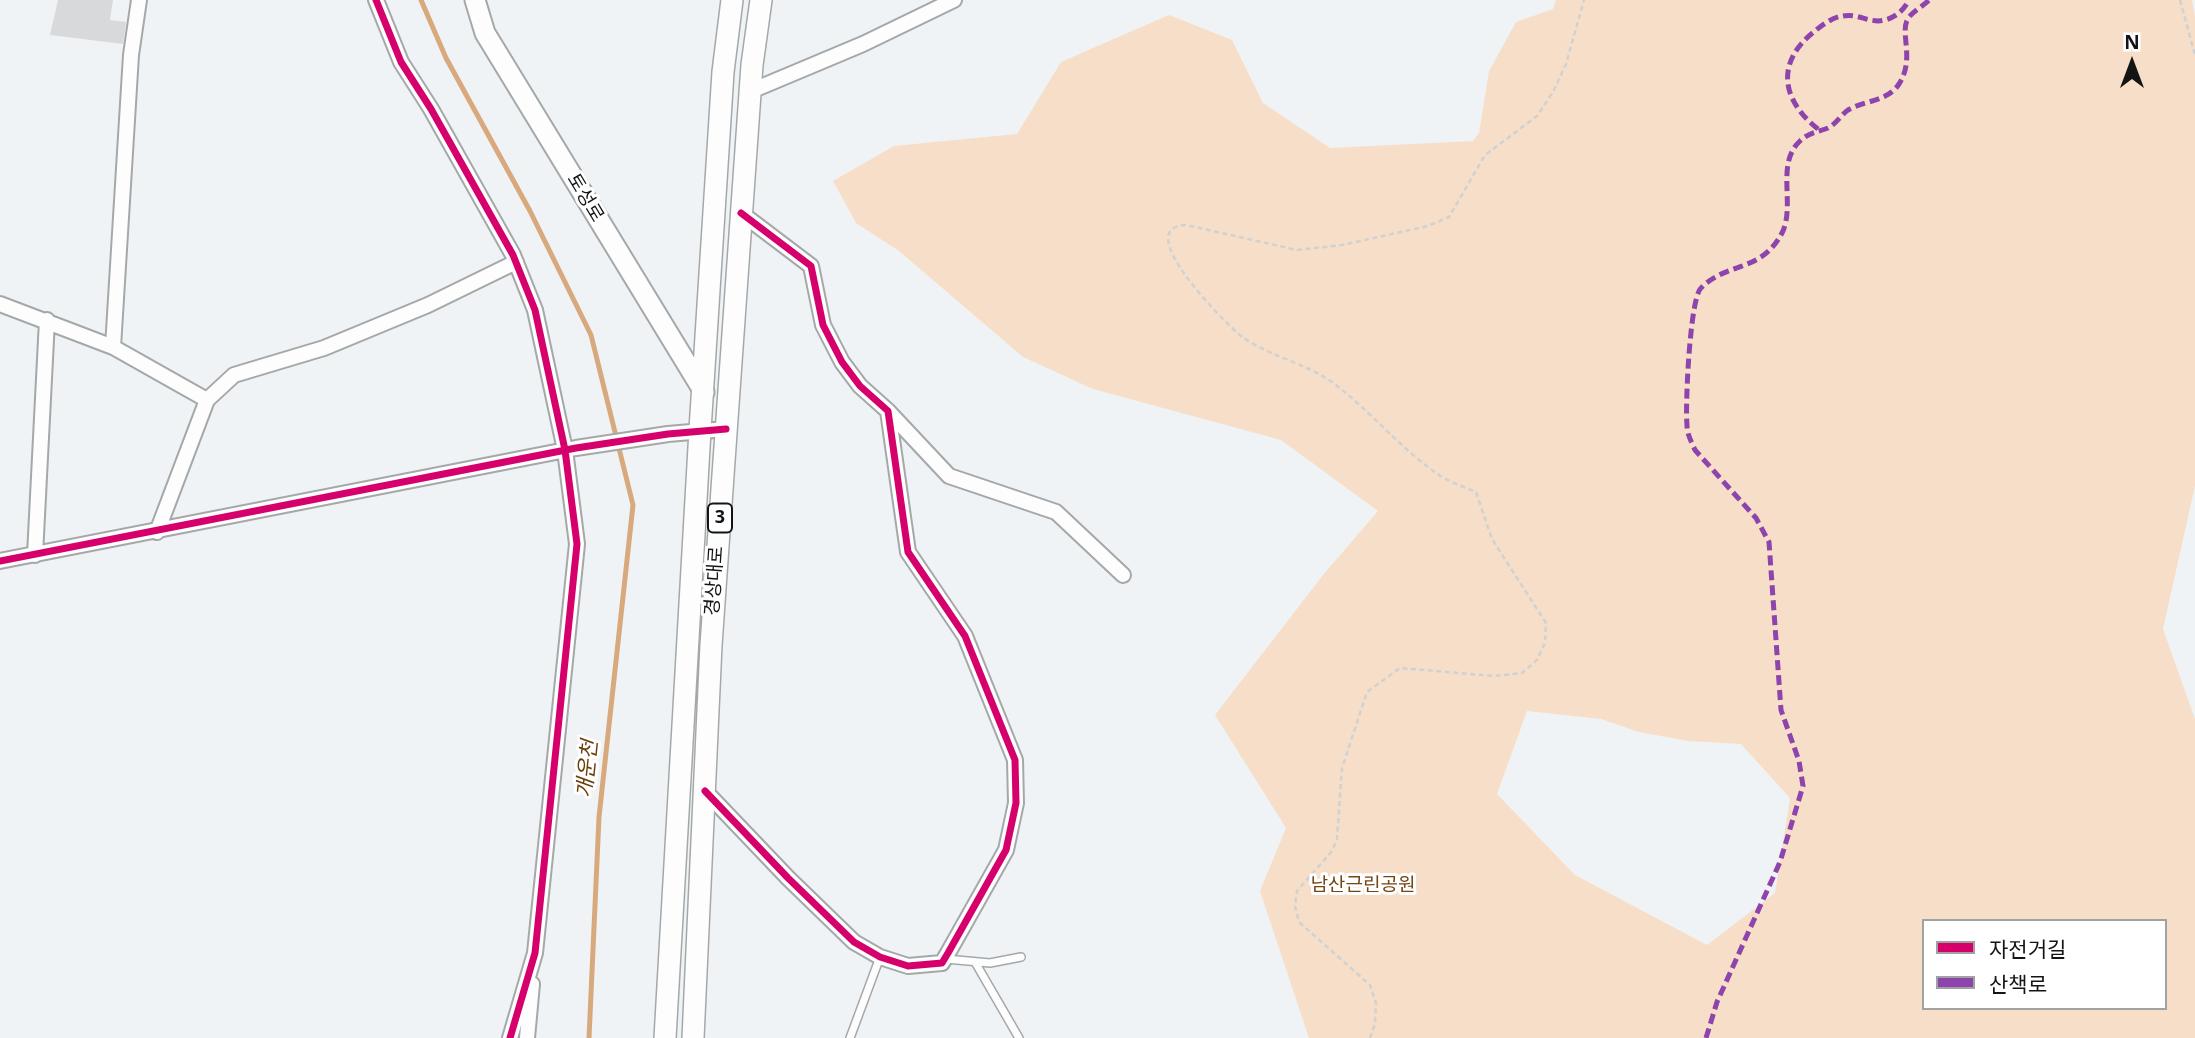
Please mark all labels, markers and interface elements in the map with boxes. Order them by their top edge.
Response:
north arrow [2097,28,2167,98]
text: N [2124,29,2140,55]
street label: 토성로 [562,170,608,226]
road number: 3 [708,504,732,532]
street label: 경상대로 [701,545,729,617]
water label: 개운천 [572,739,604,799]
park label: 남산근린공원 [1311,875,1415,897]
legend [1922,919,2167,1010]
text: 자전거길 [1989,935,2066,963]
text: 산책로 [1989,970,2047,998]

